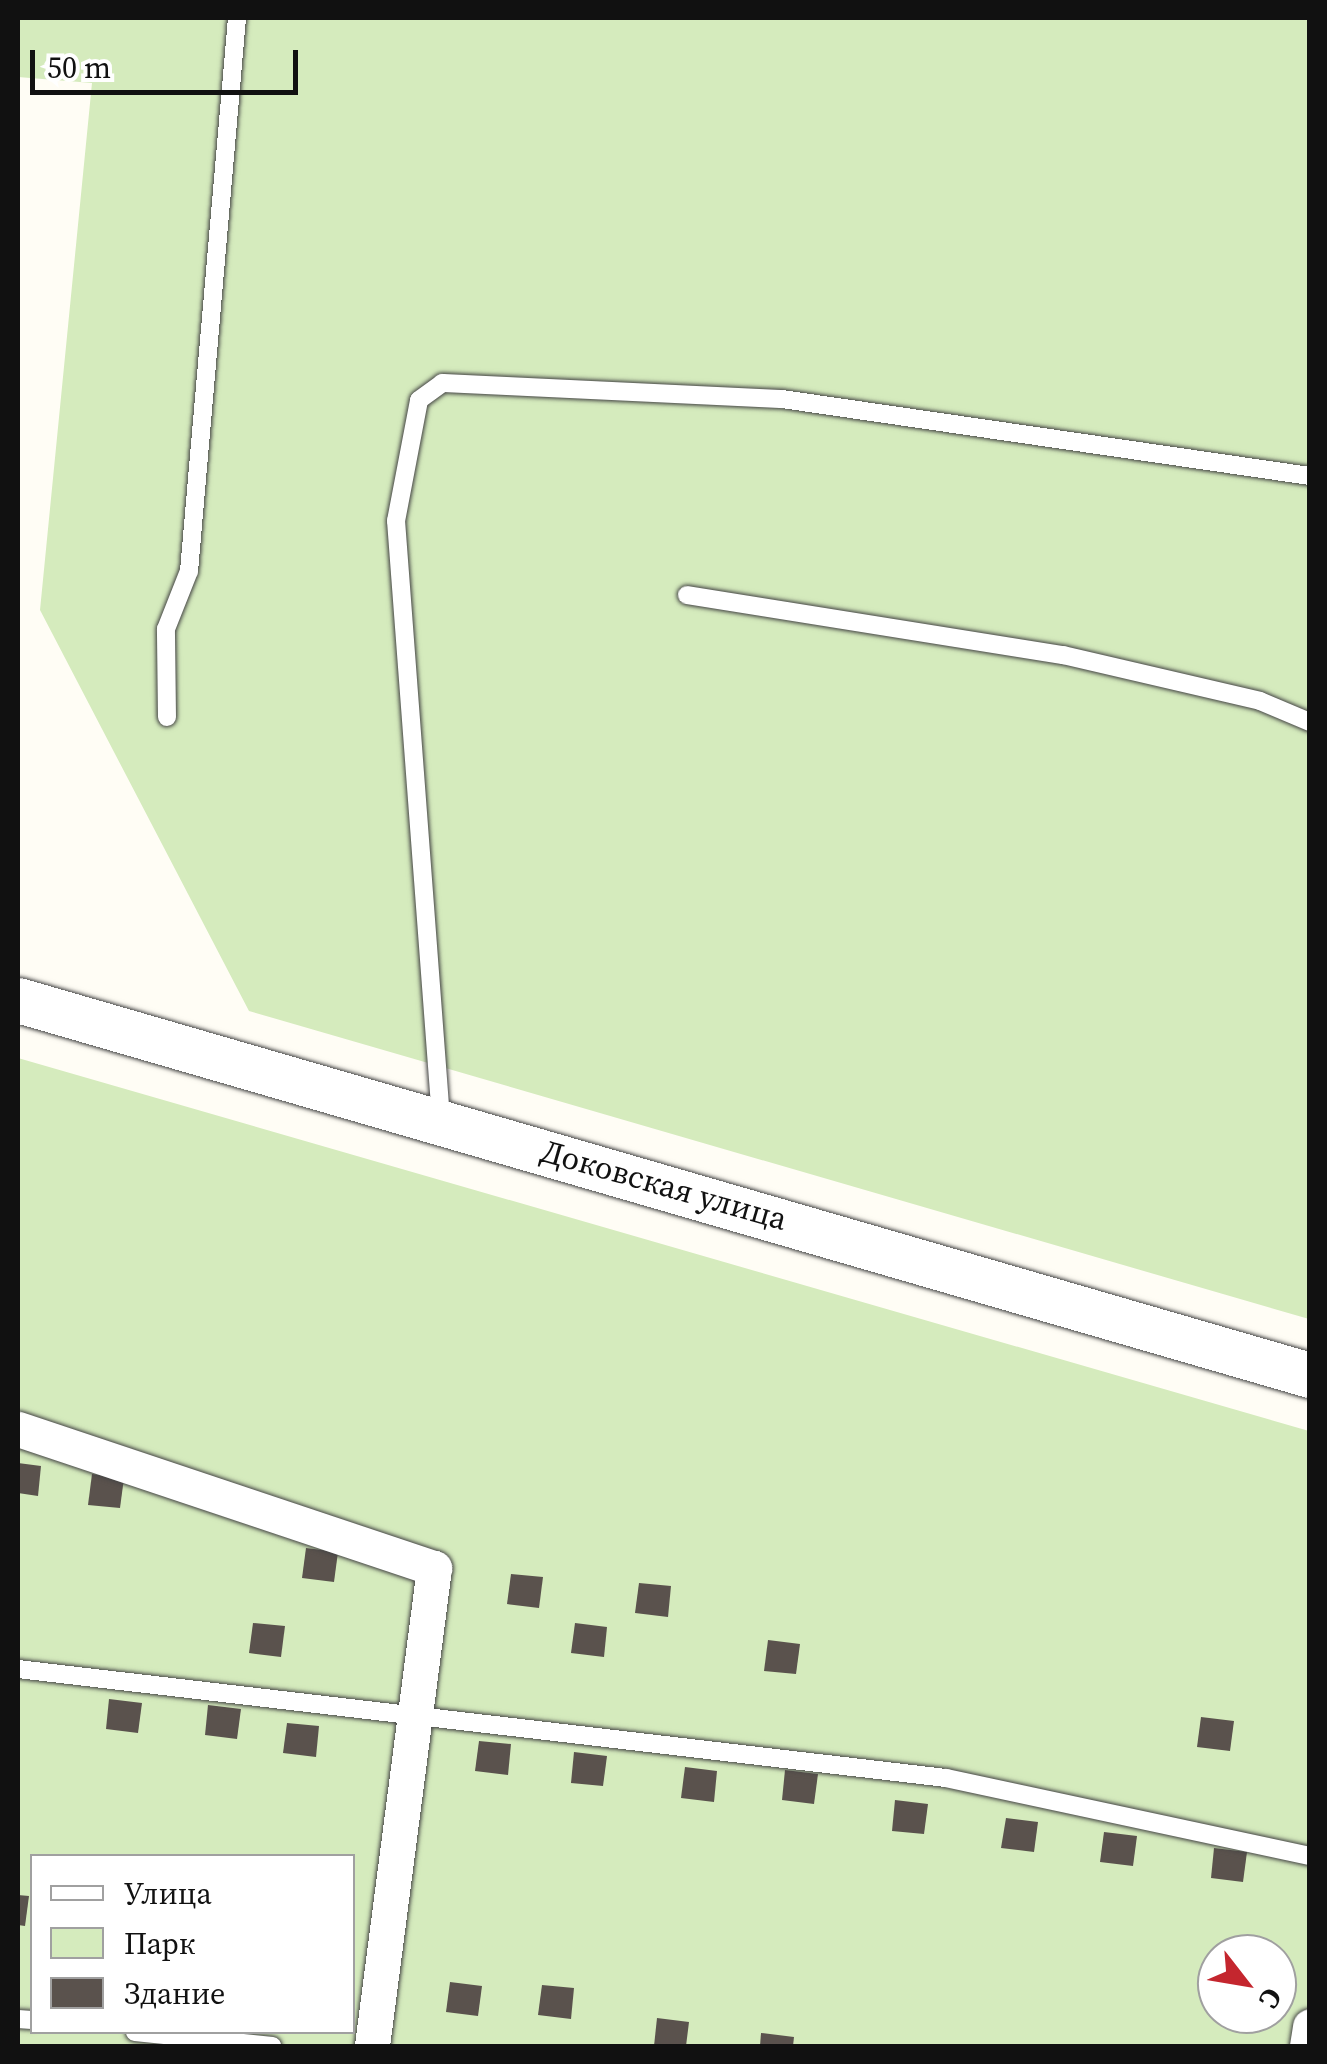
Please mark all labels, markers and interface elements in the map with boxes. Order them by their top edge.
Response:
scale bar [35,30,302,92]
text: 50 m [47,47,111,88]
street label: Доковская улица [537,1132,791,1238]
legend [30,1854,355,2034]
text: Улица [124,1873,212,1914]
text: Парк [124,1923,195,1964]
north arrow [1197,1934,1297,2034]
text: Здание [124,1973,225,2014]
text: С [1250,1981,1292,2016]

